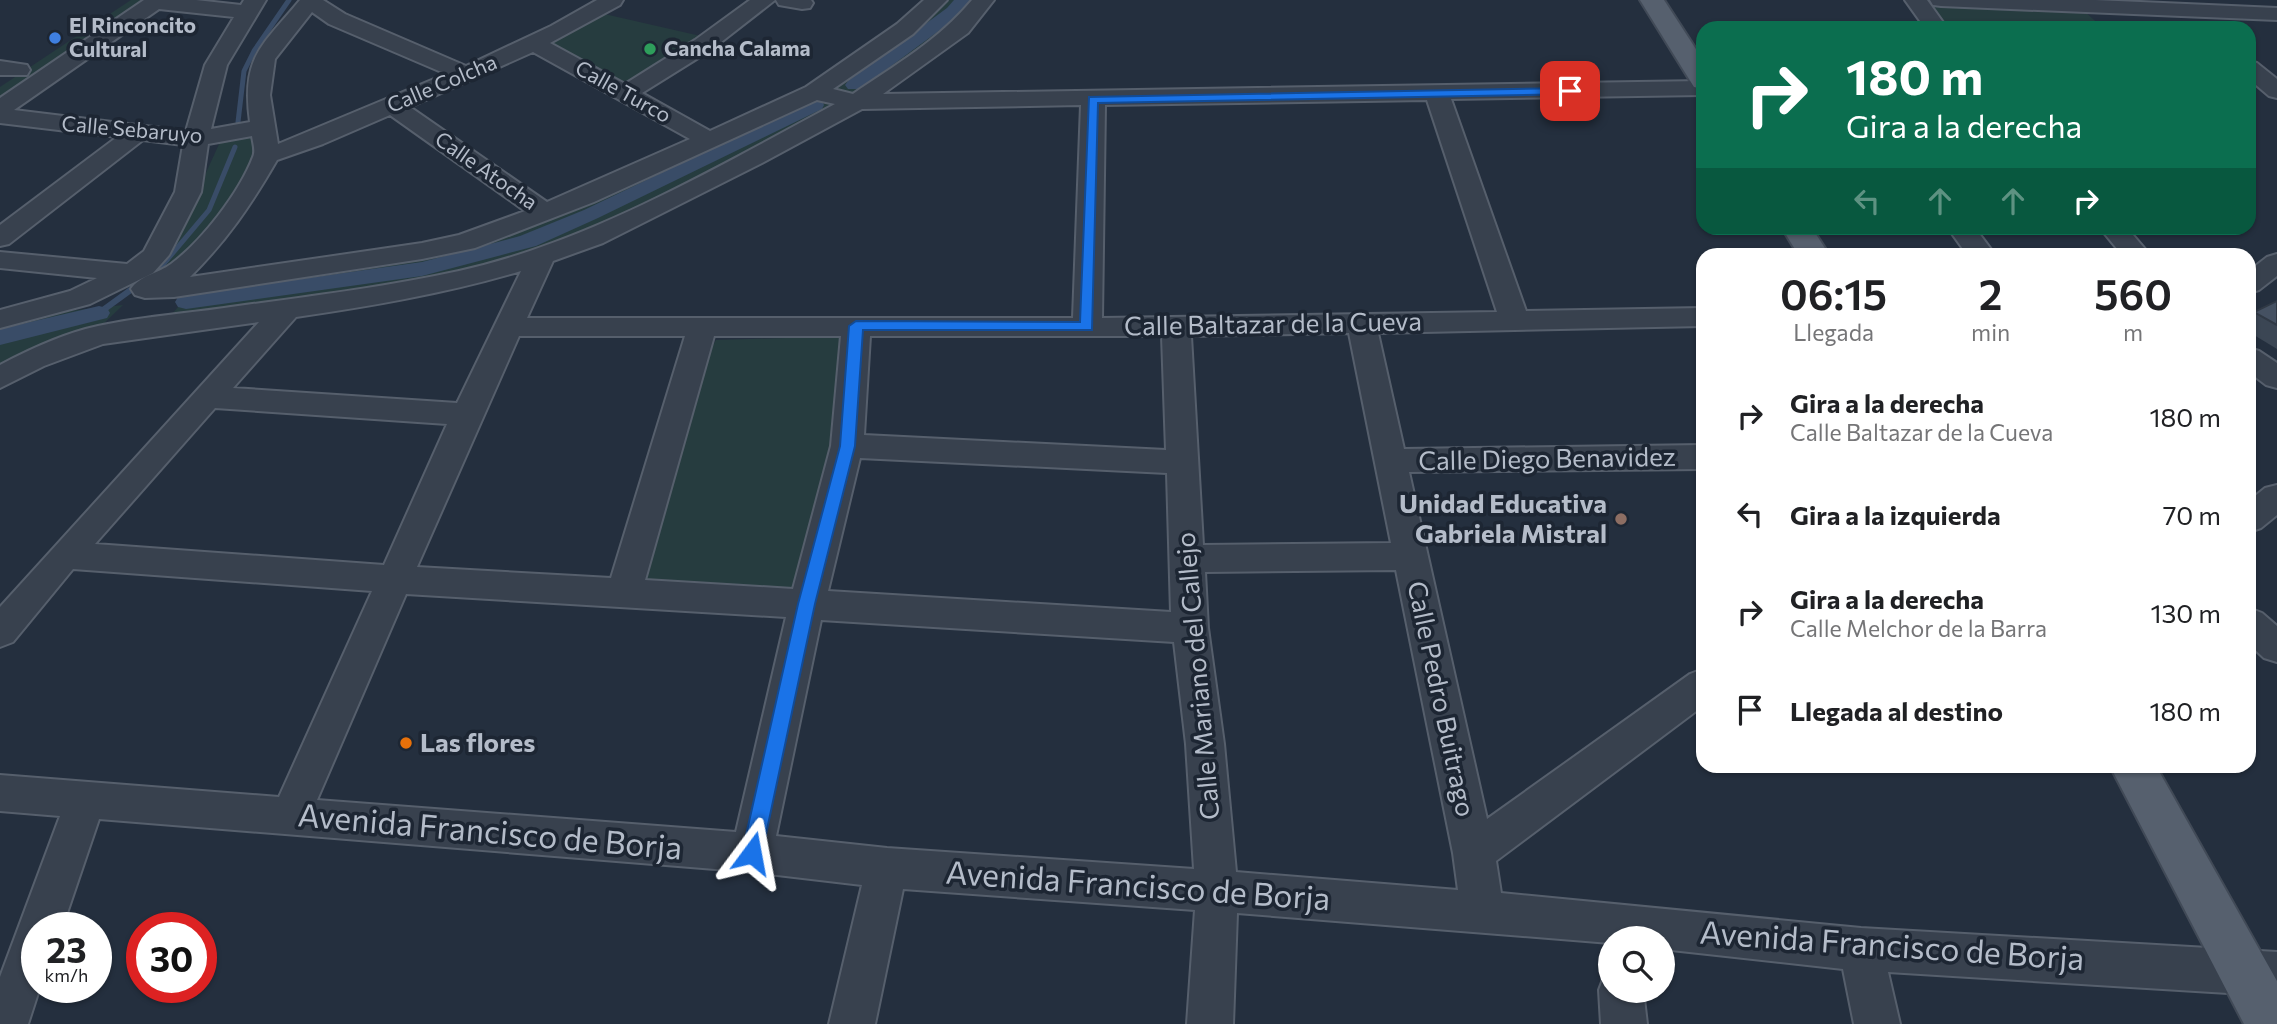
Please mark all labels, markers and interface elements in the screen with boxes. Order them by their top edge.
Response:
place label: El Rinconcito Cultural [69,12,196,61]
marker: El Rinconcito Cultural [47,30,63,46]
place label: Cancha Calama [664,35,811,60]
marker: Cancha Calama [642,41,658,57]
text: 180 m [1846,45,1983,105]
street label: Calle Colcha [383,48,500,117]
icon: right [1731,49,1822,140]
street label: Calle Turco [572,54,676,127]
pin [1540,61,1600,121]
icon: arrive [1551,72,1589,110]
text: Gira a la derecha [1846,105,2082,145]
street label: Calle Sebaruyo [61,110,203,147]
street label: Calle Atocha [431,125,543,214]
icon: left [1848,182,1886,220]
icon: ahead [1921,182,1959,220]
icon: ahead [1994,182,2032,220]
icon: right [2067,182,2105,220]
text: 06:15 [1780,267,1887,319]
text: 2 [1979,267,2003,319]
text: 560 [2094,267,2172,319]
street label: Calle Baltazar de la Cueva [1124,304,1422,341]
text: Llegada [1793,318,1874,346]
text: min [1971,318,2010,346]
text: m [2123,318,2143,346]
text: Gira a la derecha [1790,387,1984,418]
icon: right [1731,397,1769,435]
text: 180 m [2149,401,2221,432]
text: Calle Baltazar de la Cueva [1790,418,2053,446]
street label: Calle Diego Benavidez [1418,440,1676,475]
place label: Unidad Educativa Gabriela Mistral [1399,487,1607,548]
icon: left [1731,495,1769,533]
text: Gira a la izquierda [1790,499,2001,530]
text: 70 m [2163,499,2221,530]
marker: Unidad Educativa Gabriela Mistral [1613,511,1629,527]
street label: Calle Mariano del Callejo [1168,531,1225,821]
street label: Calle Pedro Buitrago [1402,578,1483,819]
text: Gira a la derecha [1790,583,1984,614]
icon: right [1731,593,1769,631]
text: 130 m [2150,597,2221,628]
text: Calle Melchor de la Barra [1790,614,2047,642]
icon: arrive [1731,691,1769,729]
text: Llegada al destino [1790,695,2003,726]
text: 180 m [2149,695,2221,726]
place label: Las flores [420,726,535,757]
marker: Las flores [398,735,414,751]
street label: Avenida Francisco de Borja [296,793,684,867]
position arrow [715,816,789,890]
street label: Avenida Francisco de Borja [944,851,1332,917]
street label: Avenida Francisco de Borja [1698,911,2086,977]
speed limit sign: 30 [126,912,217,1003]
map controls [1598,926,1675,1003]
button: search [1598,926,1675,1003]
text: 23 [46,927,87,970]
text: km/h [45,964,88,986]

